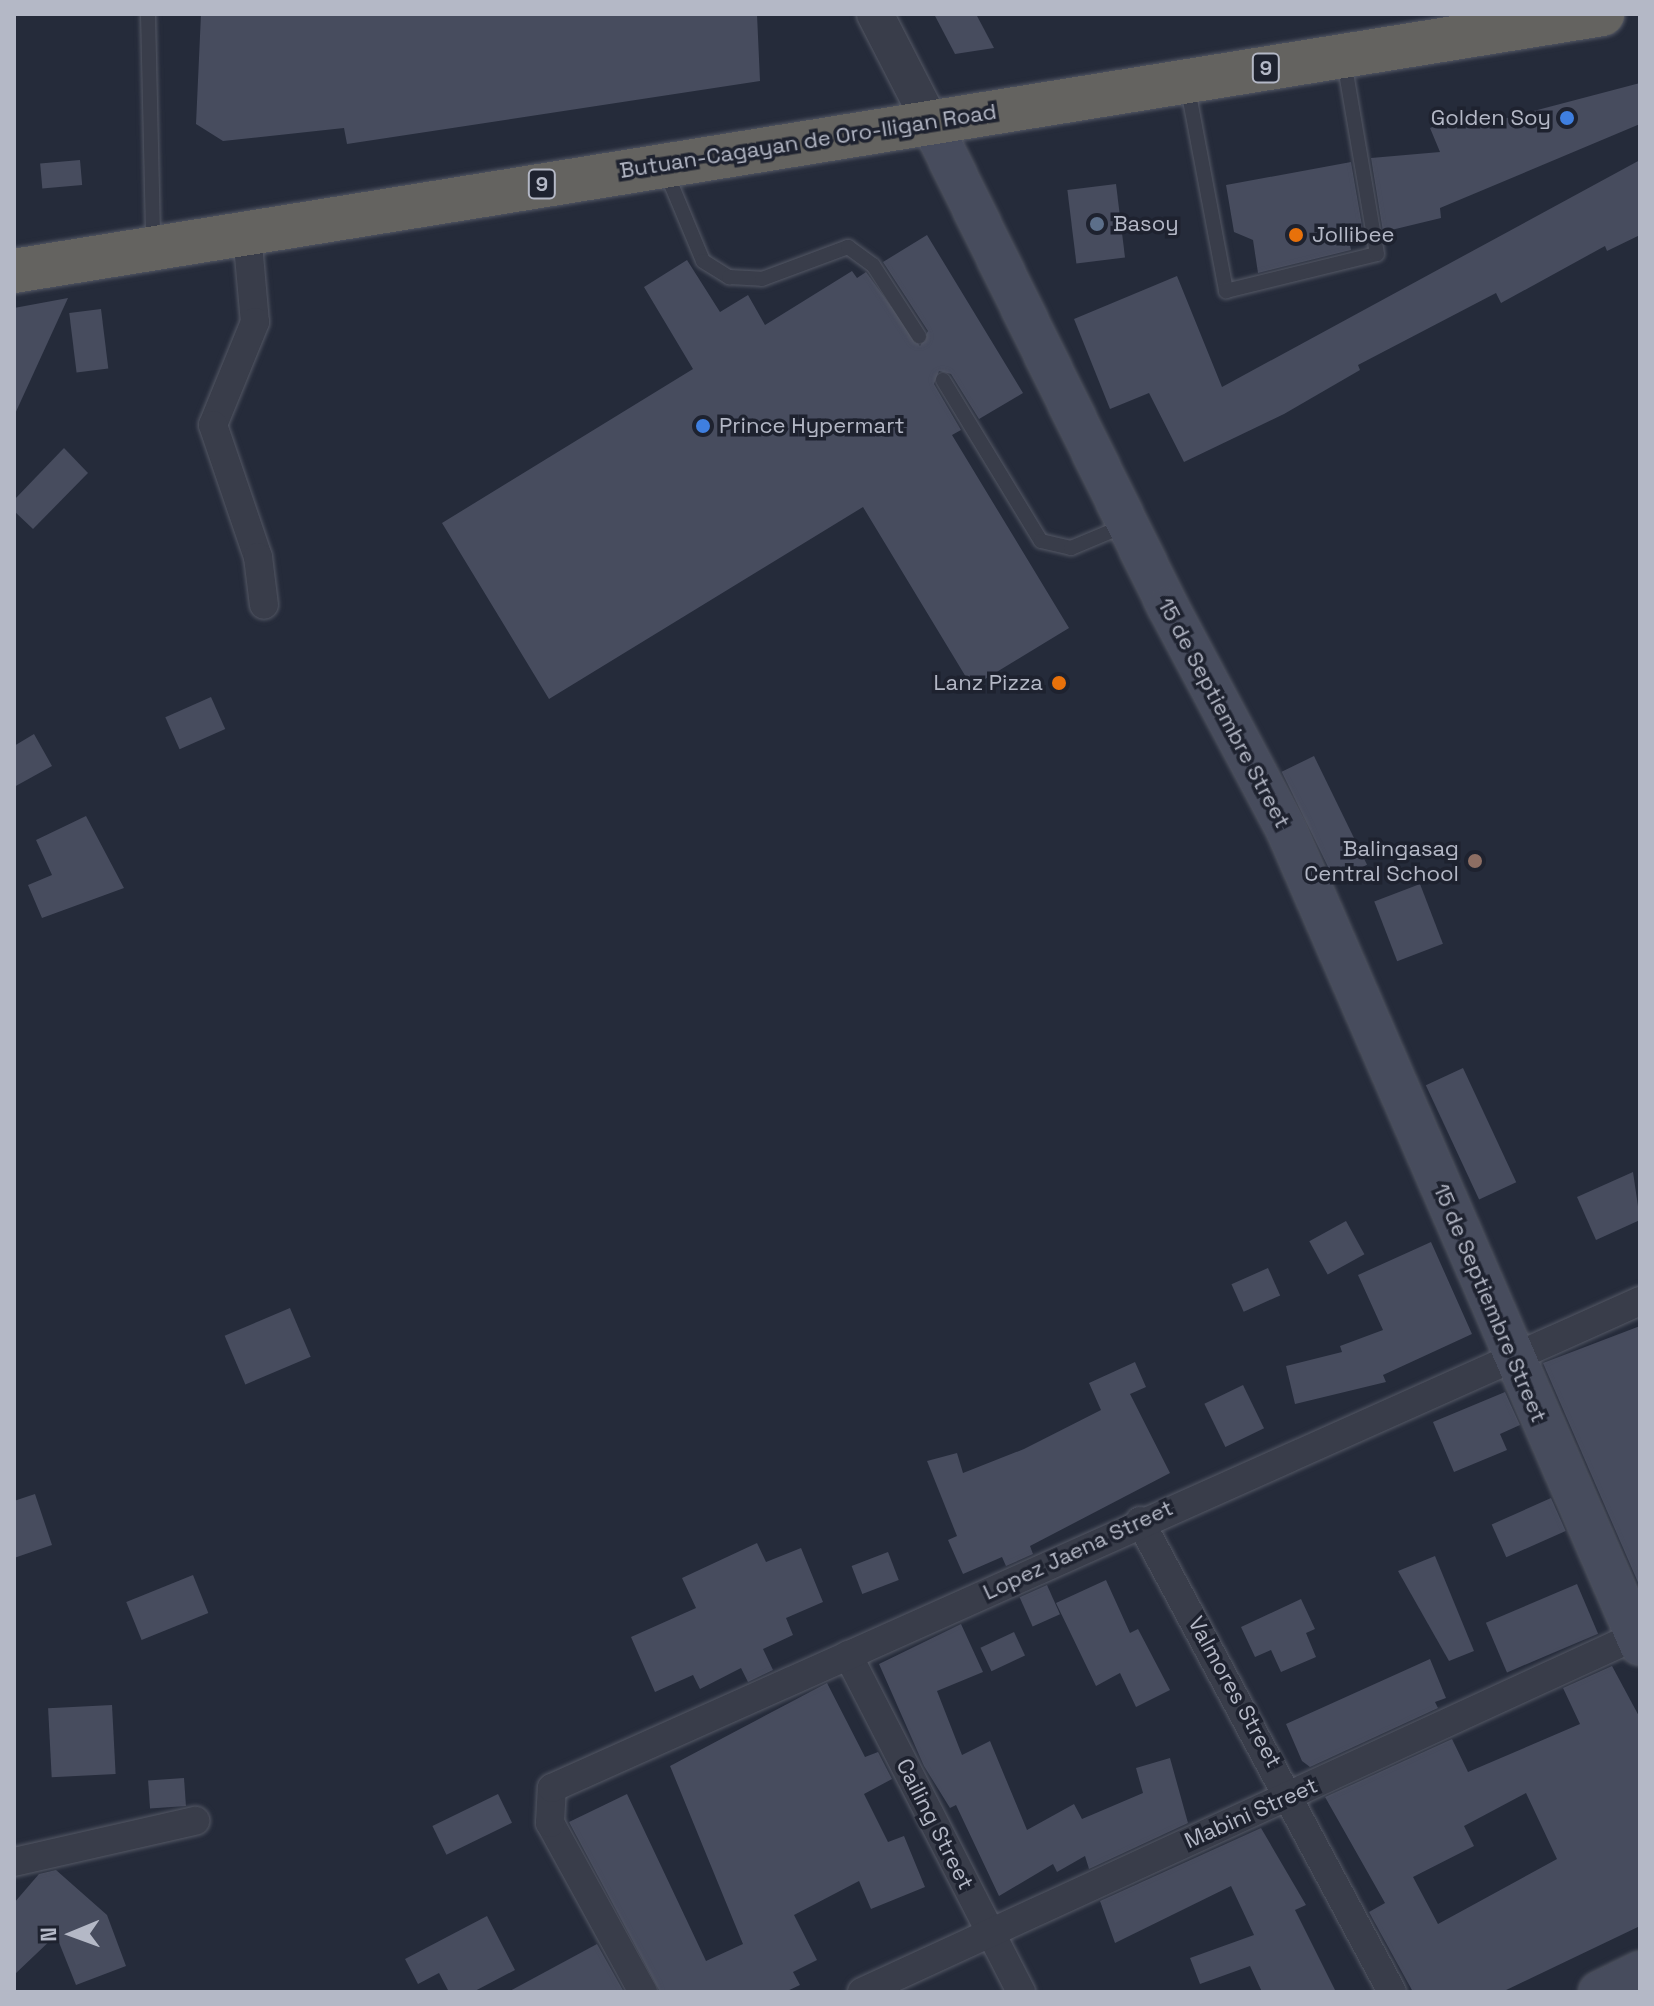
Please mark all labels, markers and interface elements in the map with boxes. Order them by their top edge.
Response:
road number: 9 [1250,52,1282,84]
street label: Butuan-Cagayan de Oro-Iligan Road [618,98,998,184]
place label: Golden Soy [1431,105,1551,131]
marker: Golden Soy [1558,109,1576,127]
road number: 9 [526,168,558,200]
place label: Basoy [1113,211,1179,237]
marker: Basoy [1088,215,1106,233]
place label: Jollibee [1312,222,1394,248]
marker: Jollibee [1287,226,1305,244]
place label: Prince Hypermart [719,413,905,439]
marker: Prince Hypermart [694,417,712,435]
street label: 15 de Septiembre Street [1152,594,1296,832]
place label: Lanz Pizza [934,670,1043,696]
marker: Lanz Pizza [1050,674,1068,692]
place label: Balingasag Central School [1304,835,1459,886]
marker: Balingasag Central School [1466,852,1484,870]
street label: 15 de Septiembre Street [1428,1180,1552,1426]
street label: Lopez Jaena Street [979,1494,1177,1606]
street label: Valmores Street [1183,1612,1287,1772]
street label: Cailing Street [891,1754,979,1894]
street label: Mabini Street [1180,1772,1322,1854]
north arrow [32,1894,112,1974]
text: N [34,1927,62,1942]

